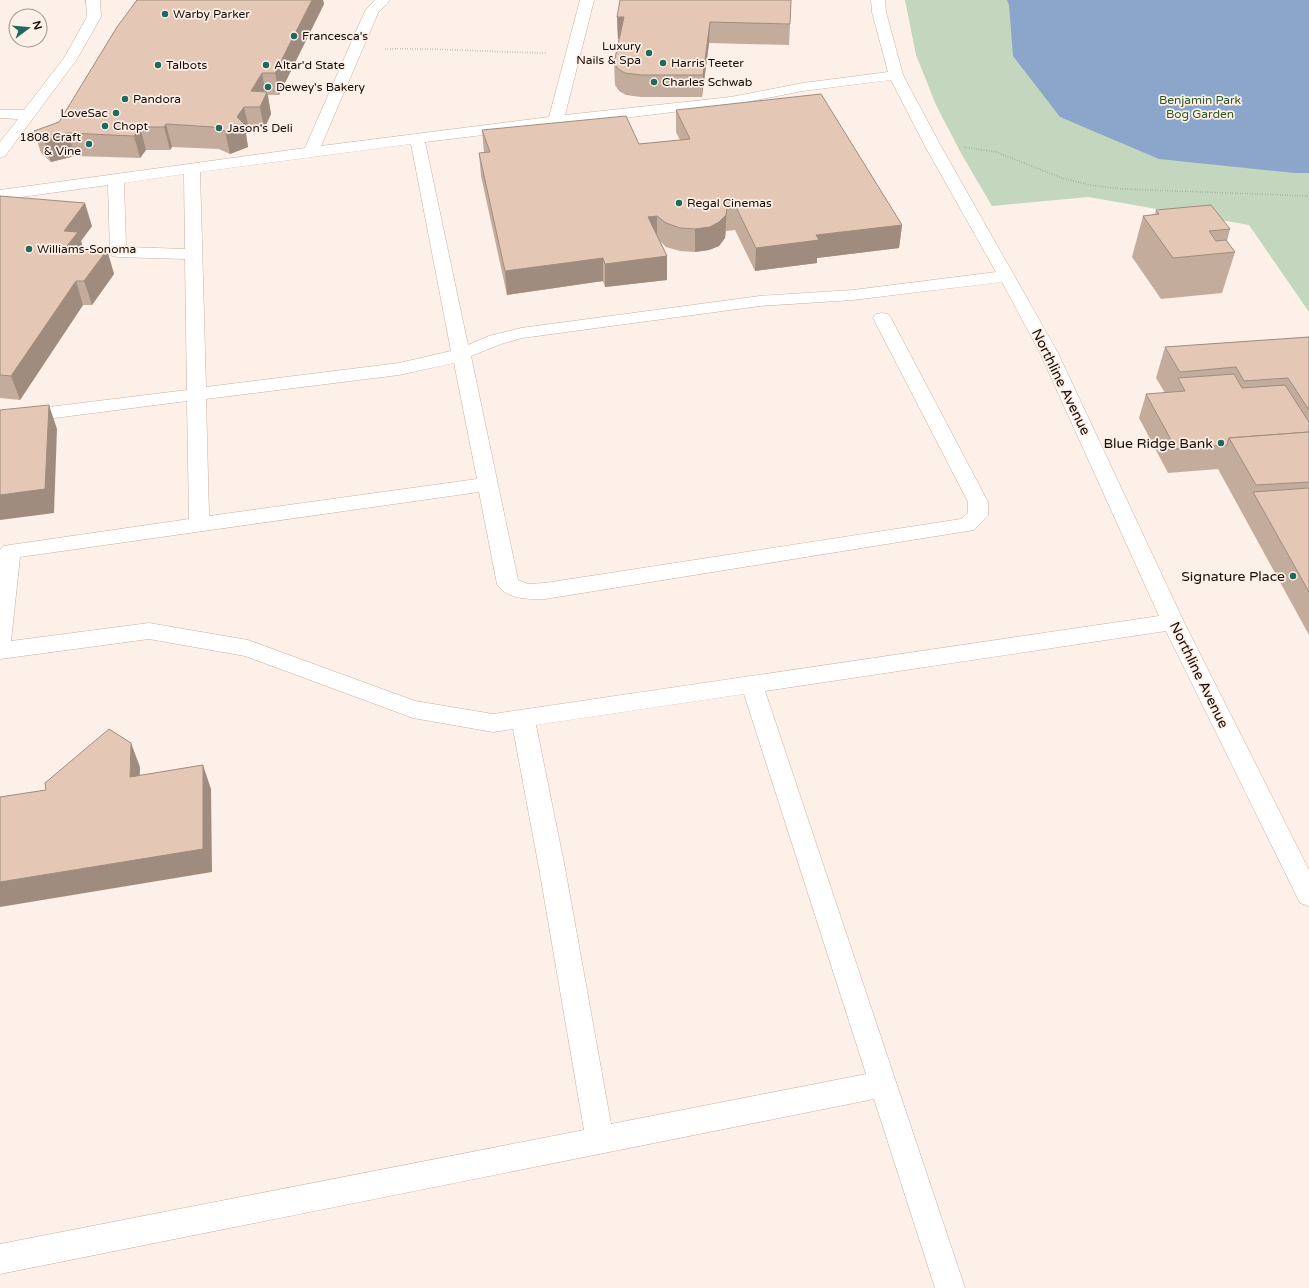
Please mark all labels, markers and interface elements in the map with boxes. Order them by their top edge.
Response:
place label: Warby Parker [173,7,250,21]
north arrow [8,8,48,48]
marker: Warby Parker [160,9,170,19]
text: N [30,19,45,31]
place label: Francesca's [302,29,368,43]
marker: Francesca's [289,31,299,41]
place label: Luxury Nails & Spa [576,39,642,67]
marker: Luxury Nails & Spa [644,48,654,58]
place label: Harris Teeter [671,56,744,70]
place label: Talbots [166,58,207,72]
place label: Altar'd State [274,58,345,72]
marker: Harris Teeter [658,58,668,68]
marker: Talbots [153,60,163,70]
marker: Altar'd State [261,60,271,70]
place label: Charles Schwab [662,75,752,89]
marker: Charles Schwab [649,77,659,87]
place label: Dewey's Bakery [276,80,366,94]
marker: Dewey's Bakery [263,82,273,92]
place label: Pandora [133,92,181,106]
park label: Benjamin Park Bog Garden [1159,93,1242,121]
marker: Pandora [120,94,130,104]
place label: LoveSac [60,106,108,120]
marker: LoveSac [111,108,121,118]
place label: Chopt [113,119,148,133]
marker: Chopt [100,121,110,131]
place label: Jason's Deli [227,121,293,135]
marker: Jason's Deli [214,123,224,133]
place label: 1808 Craft & Vine [19,130,81,158]
marker: 1808 Craft & Vine [84,139,94,149]
place label: Regal Cinemas [687,196,772,210]
marker: Regal Cinemas [674,198,684,208]
place label: Williams-Sonoma [37,242,136,256]
marker: Williams-Sonoma [24,244,34,254]
street label: Northline Avenue [1028,326,1094,438]
place label: Blue Ridge Bank [1103,435,1213,452]
marker: Blue Ridge Bank [1216,438,1226,448]
place label: Signature Place [1181,568,1285,585]
marker: Signature Place [1288,571,1298,581]
street label: Northline Avenue [1166,619,1232,731]

